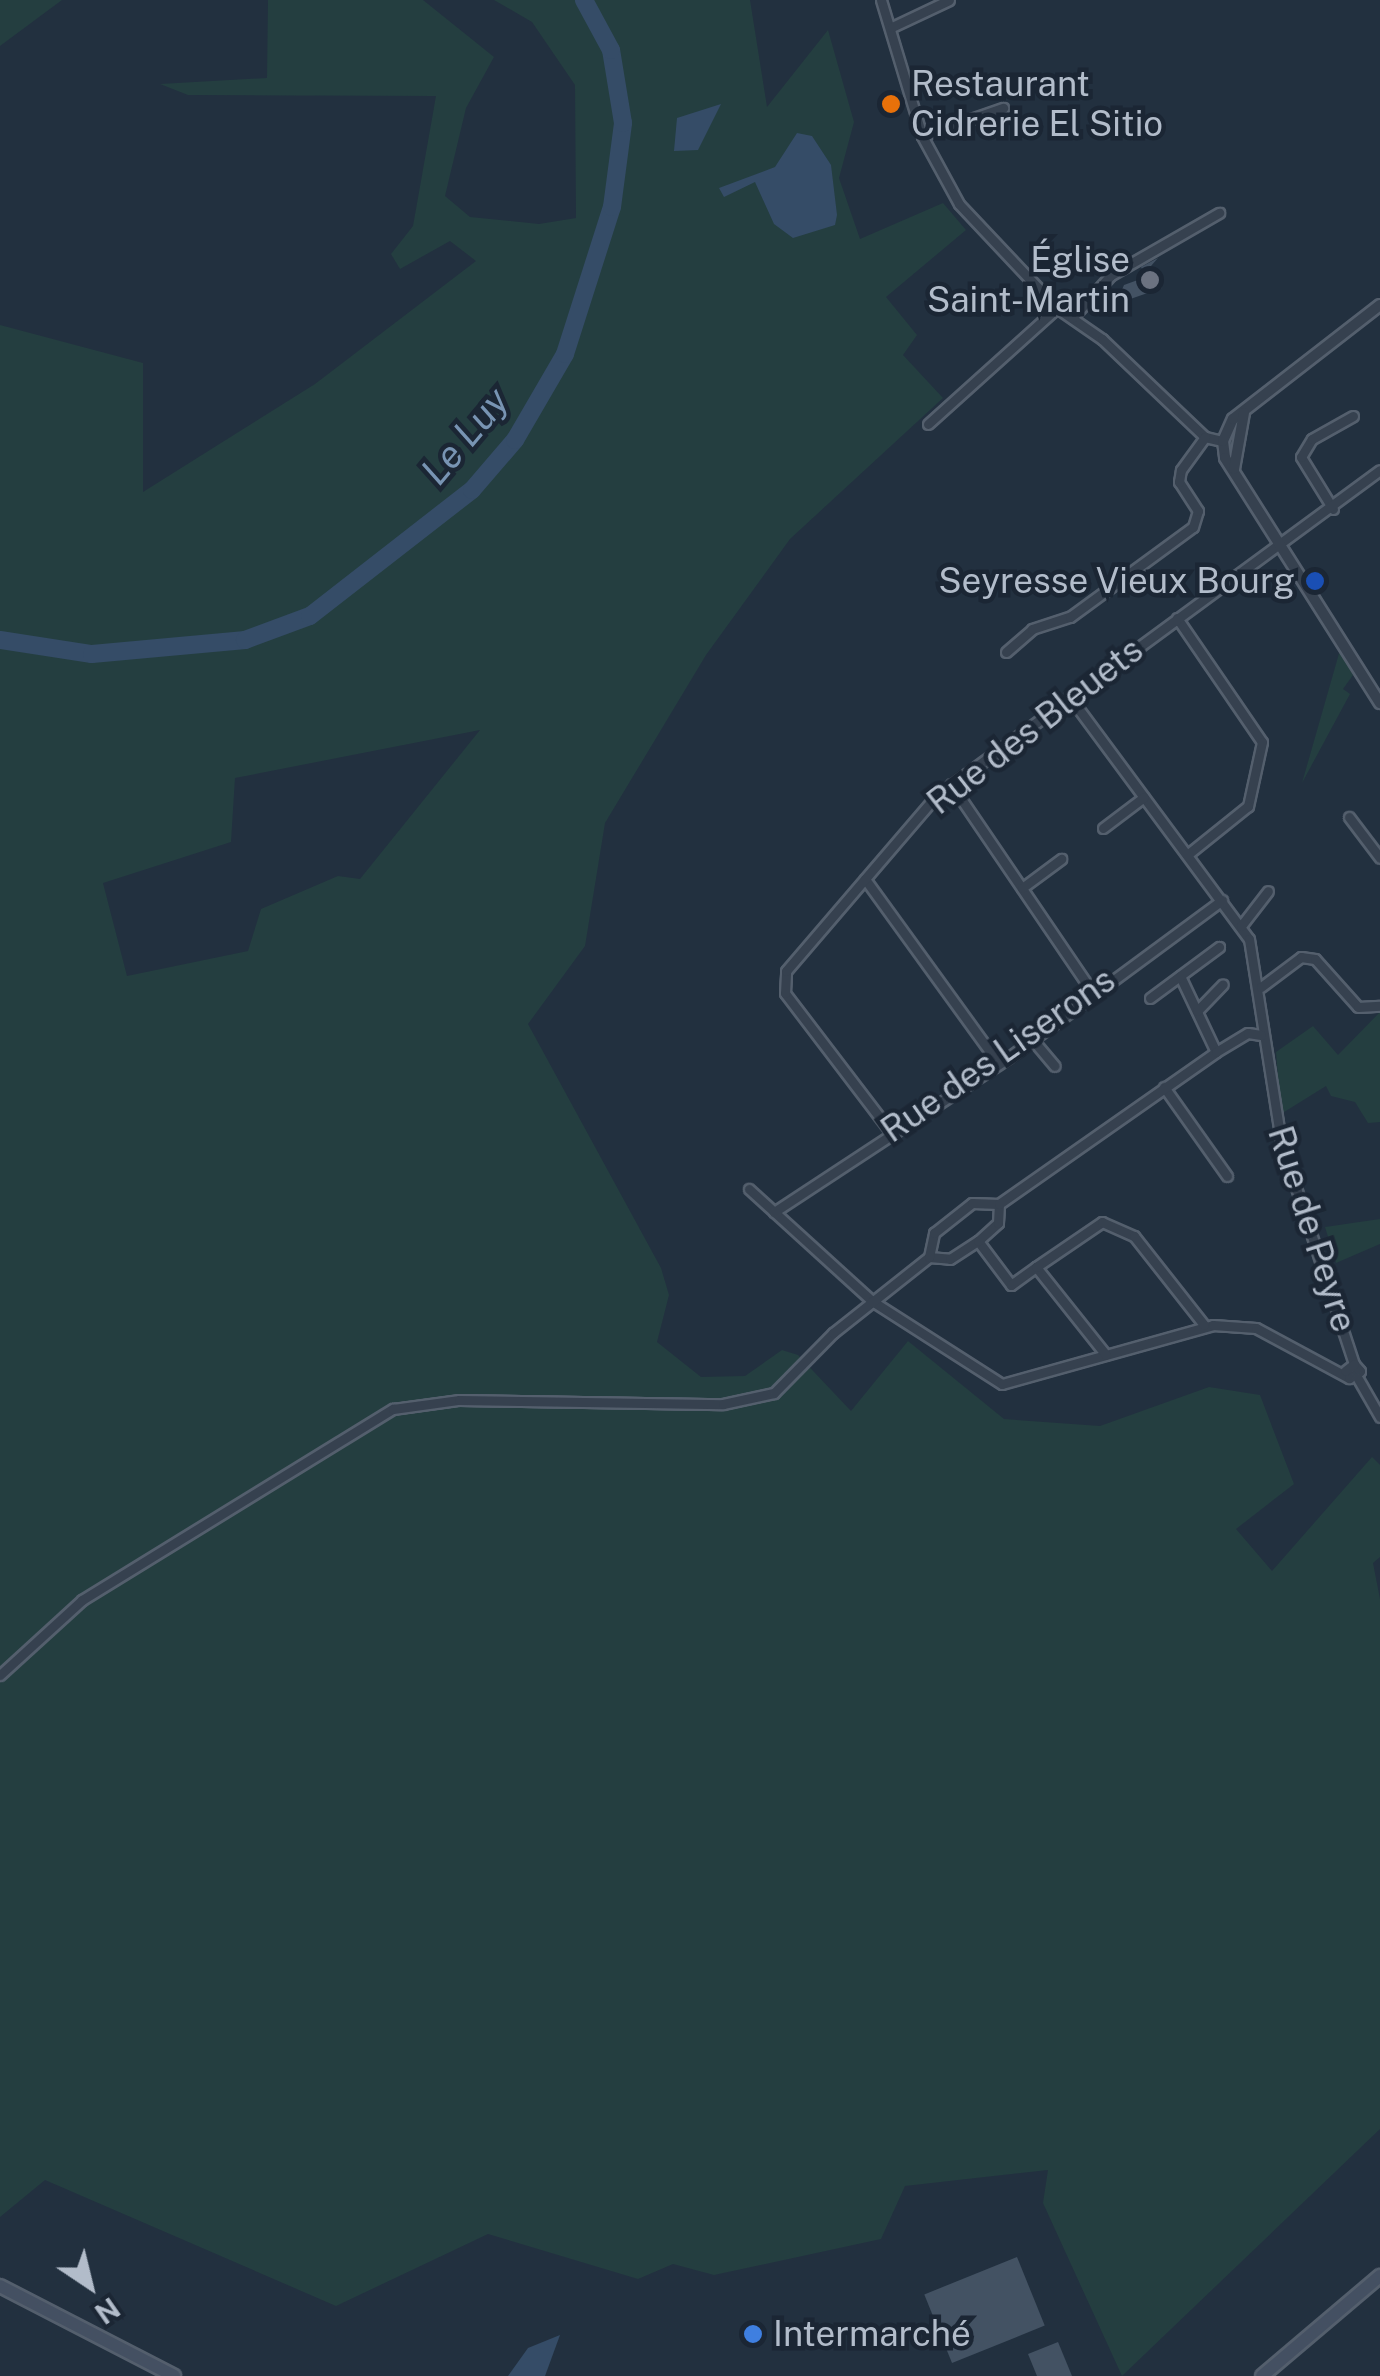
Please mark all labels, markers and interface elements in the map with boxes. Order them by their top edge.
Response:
place label: Restaurant Cidrerie El Sitio [911,63,1163,145]
marker: Restaurant Cidrerie El Sitio [880,93,902,115]
place label: Église Saint-Martin [927,239,1130,321]
marker: Église Saint-Martin [1139,269,1161,291]
water label: Le Luy [411,378,519,494]
place label: Seyresse Vieux Bourg [937,560,1295,602]
marker: Seyresse Vieux Bourg [1304,570,1326,592]
street label: Rue des Bleuets [919,629,1151,823]
street label: Rue des Liserons [873,959,1123,1151]
street label: Rue de Peyre [1259,1120,1365,1338]
north arrow [40,2236,140,2336]
text: N [89,2291,126,2331]
place label: Intermarché [773,2313,971,2355]
marker: Intermarché [742,2323,764,2345]

